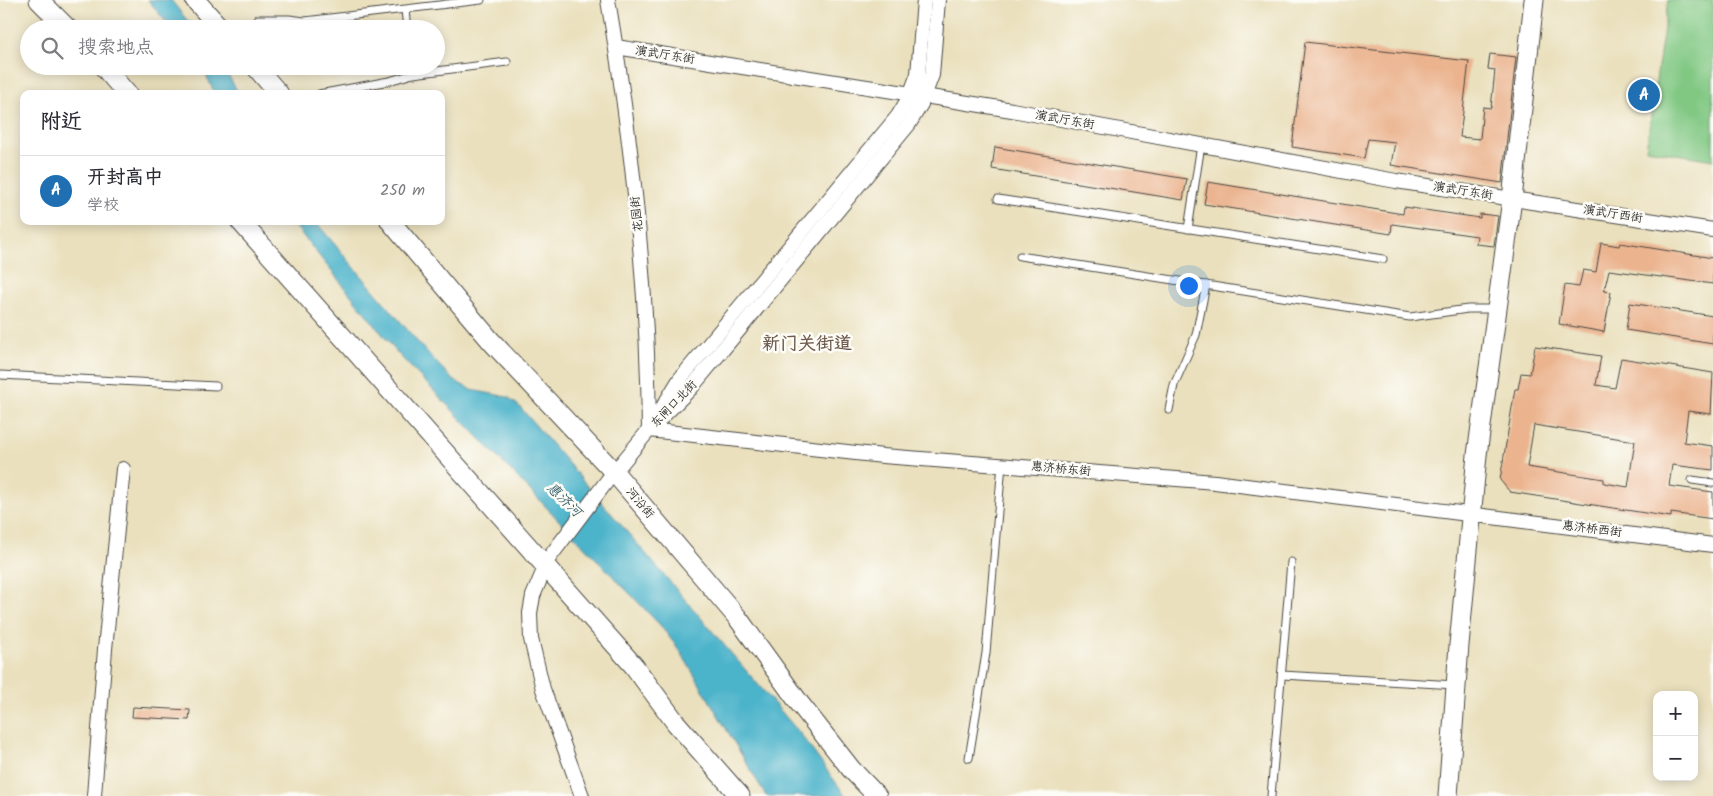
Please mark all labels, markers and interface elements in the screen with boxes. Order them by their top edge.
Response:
search box [20,20,445,75]
text: 搜索地点 [78,33,154,63]
icon: search [38,34,66,62]
street label: 演武厅东街 [634,41,696,69]
pin: A [1628,76,1660,114]
street label: 演武厅东街 [1034,105,1096,135]
text: 附近 [40,106,82,139]
text: 开封高中 [87,163,163,193]
street label: 演武厅东街 [1432,177,1494,205]
text: A [51,178,61,203]
text: 250 m [380,178,425,203]
text: 学校 [87,193,119,218]
street label: 花园街 [626,195,648,233]
street label: 演武厅西街 [1582,200,1644,228]
your location [1176,273,1202,299]
district label: 新门关街道 [762,330,852,359]
street label: 东闸口北街 [646,376,702,432]
street label: 惠济桥东街 [1030,457,1092,481]
water label: 惠济河 [541,477,588,524]
street label: 河沿街 [621,483,659,523]
street label: 惠济桥西街 [1561,516,1623,542]
map controls [1653,691,1698,781]
button: + [1653,691,1698,736]
button: − [1653,736,1698,781]

